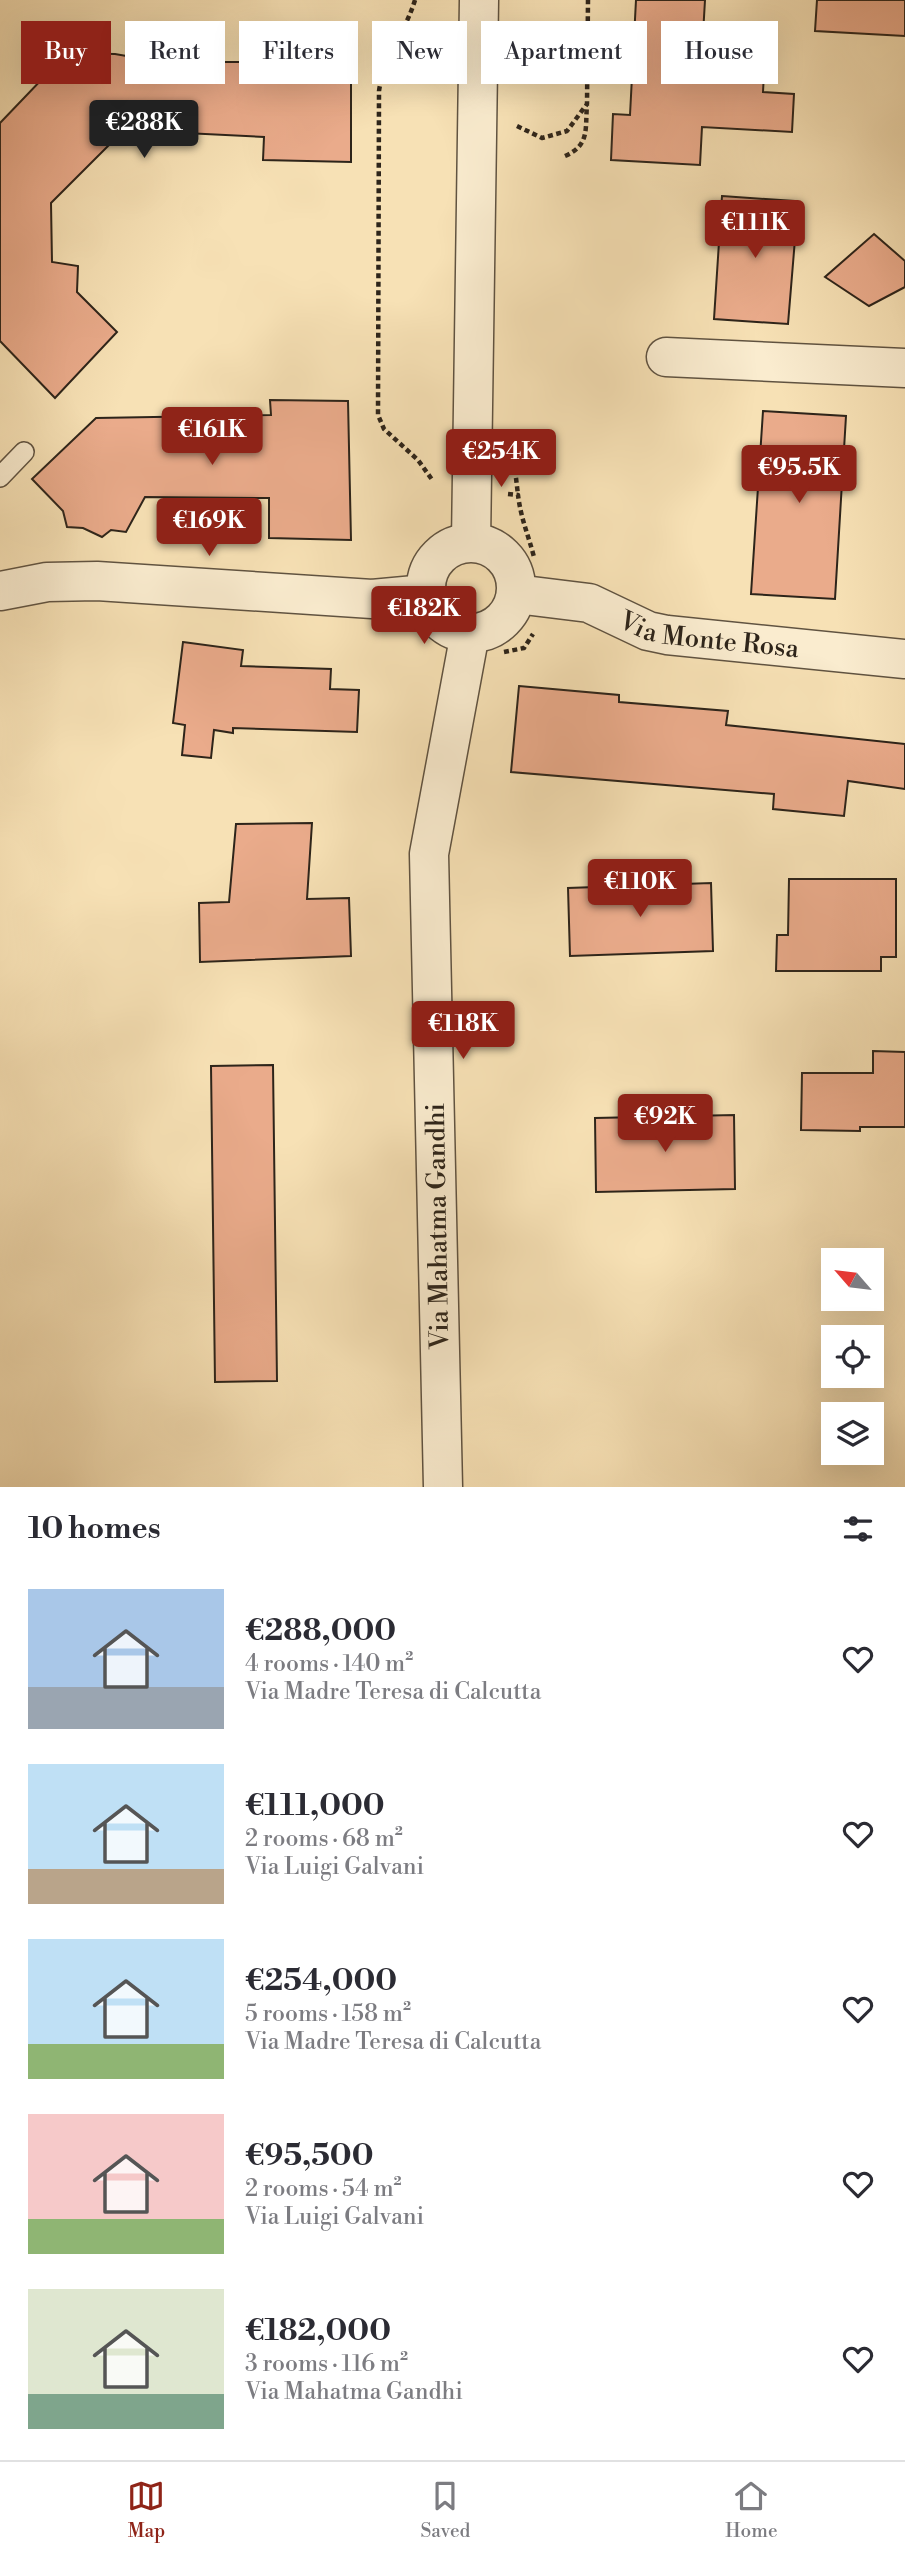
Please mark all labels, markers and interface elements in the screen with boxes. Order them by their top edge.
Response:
chip: Buy [21,21,111,84]
chip: Rent [125,21,225,84]
chip: Filters [239,21,358,84]
chip: New [372,21,467,84]
chip: Apartment [481,21,647,84]
chip: House [661,21,778,84]
pin: €288K [95,100,193,160]
text: €288K [105,109,183,137]
pin: €111K [706,201,804,260]
text: €111K [721,209,789,237]
pin: €161K [163,407,261,467]
text: €161K [178,416,246,444]
pin: €254K [452,430,550,489]
text: €254K [462,438,540,466]
pin: €95.5K [742,446,856,505]
text: €95.5K [758,454,840,482]
pin: €169K [160,498,258,558]
text: €169K [173,507,245,535]
pin: €182K [375,586,473,646]
text: €182K [387,595,461,623]
street label: Via Monte Rosa [613,604,801,665]
pin: €110K [591,860,689,919]
text: €110K [604,868,676,896]
pin: €118K [414,1002,512,1061]
text: €118K [428,1010,498,1038]
pin: €92K [624,1094,706,1154]
street label: Via Mahatma Gandhi [420,1103,456,1350]
text: €92K [634,1103,696,1131]
north arrow [821,1248,884,1311]
map controls [821,1248,884,1465]
button: locate [821,1325,884,1388]
button: layers [821,1402,884,1465]
text: 10 homes [28,1510,161,1548]
icon: filters [839,1510,877,1548]
text: €288,000 [245,1612,396,1650]
icon: home [84,1617,168,1701]
icon: heart [839,1640,877,1678]
text: 4 rooms · 140 m² [245,1650,413,1678]
text: Via Madre Teresa di Calcutta [245,1678,541,1706]
text: €111,000 [245,1787,385,1825]
icon: home [84,1792,168,1876]
icon: heart [839,1815,877,1853]
text: 2 rooms · 68 m² [245,1825,403,1853]
text: Via Luigi Galvani [245,1853,424,1881]
text: €254,000 [245,1962,397,2000]
icon: home [84,1967,168,2051]
icon: heart [839,1990,877,2028]
text: 5 rooms · 158 m² [245,2000,411,2028]
text: Via Madre Teresa di Calcutta [245,2028,541,2056]
text: €95,500 [245,2137,374,2175]
icon: home [84,2142,168,2226]
icon: heart [839,2165,877,2203]
text: 2 rooms · 54 m² [245,2175,402,2203]
text: Via Luigi Galvani [245,2203,424,2231]
text: €182,000 [245,2312,391,2350]
icon: home [84,2317,168,2401]
icon: heart [839,2340,877,2378]
text: 3 rooms · 116 m² [245,2350,408,2378]
text: Via Mahatma Gandhi [245,2378,463,2406]
tab: Map [127,2477,165,2543]
tab: Saved [420,2477,470,2543]
tab: Home [725,2477,777,2543]

